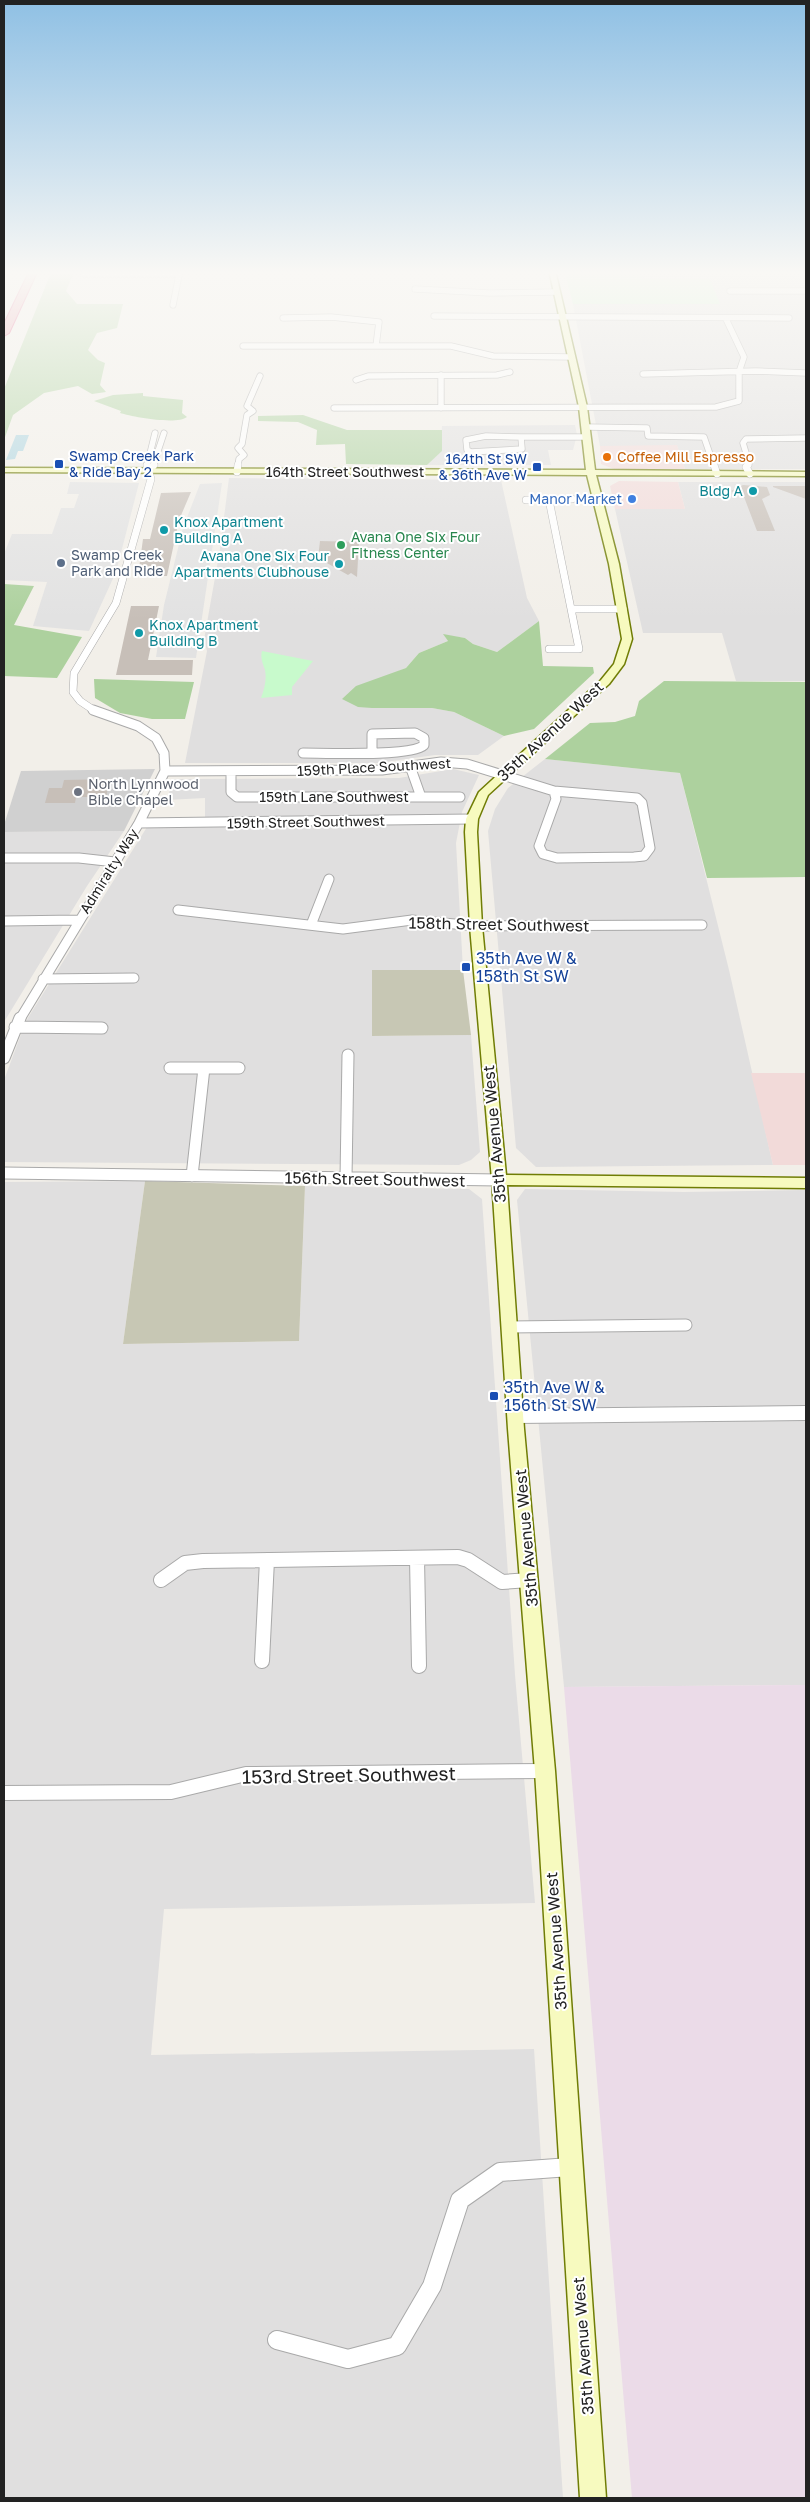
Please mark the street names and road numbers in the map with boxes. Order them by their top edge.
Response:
street label: 164th Street Southwest [266,463,424,480]
street label: 35th Avenue West [493,677,607,785]
street label: 159th Place Southwest [297,754,451,779]
street label: 159th Lane Southwest [259,788,409,805]
street label: 159th Street Southwest [227,812,385,831]
street label: Admiralty Way [76,825,142,916]
street label: 158th Street Southwest [408,912,590,936]
street label: 35th Avenue West [478,1064,510,1204]
street label: 156th Street Southwest [284,1167,466,1191]
street label: 35th Avenue West [510,1468,542,1608]
street label: 153rd Street Southwest [242,1761,456,1788]
street label: 35th Avenue West [541,1871,571,2011]
street label: 35th Avenue West [568,2276,598,2416]

